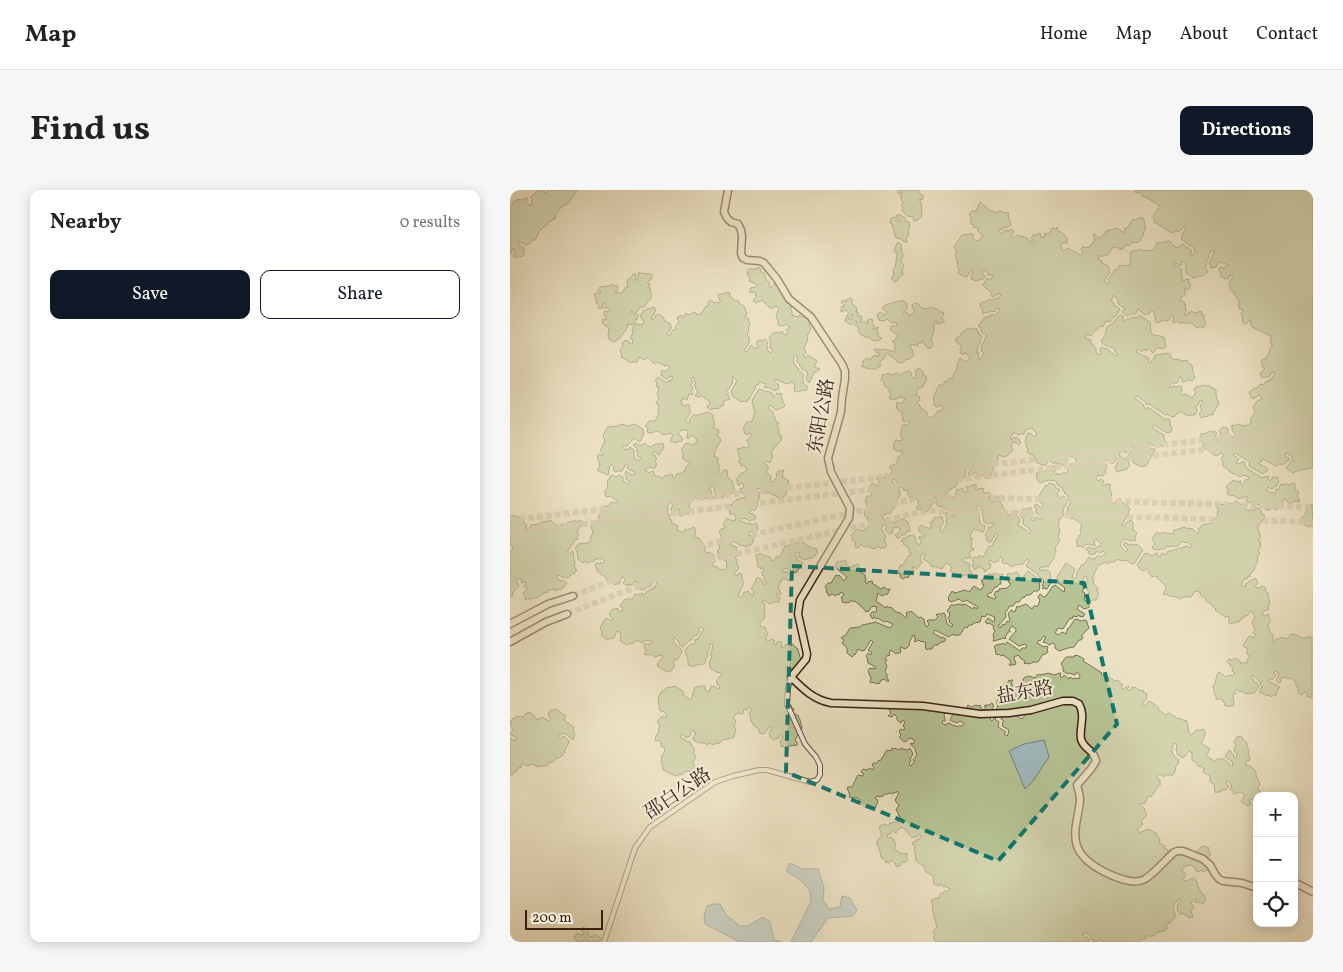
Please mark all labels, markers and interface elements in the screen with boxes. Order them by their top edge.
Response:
text: Map [25,18,76,52]
text: Home [1040,22,1088,47]
text: Map [1116,22,1152,47]
text: About [1180,22,1228,47]
text: Contact [1256,22,1318,47]
text: Find us [30,106,150,154]
button: Directions [1180,106,1313,155]
text: Nearby [50,208,121,237]
text: 0 results [400,212,460,234]
button: Save [50,270,250,319]
button: Share [260,270,460,319]
street label: 东阳公路 [803,376,841,456]
street label: 盐东路 [995,675,1055,711]
street label: 邵白公路 [639,762,717,826]
map controls [1253,792,1298,927]
button: + [1253,792,1298,837]
button: − [1253,837,1298,882]
button: locate [1253,882,1298,927]
scale bar [525,907,602,930]
text: 200 m [532,909,572,928]

